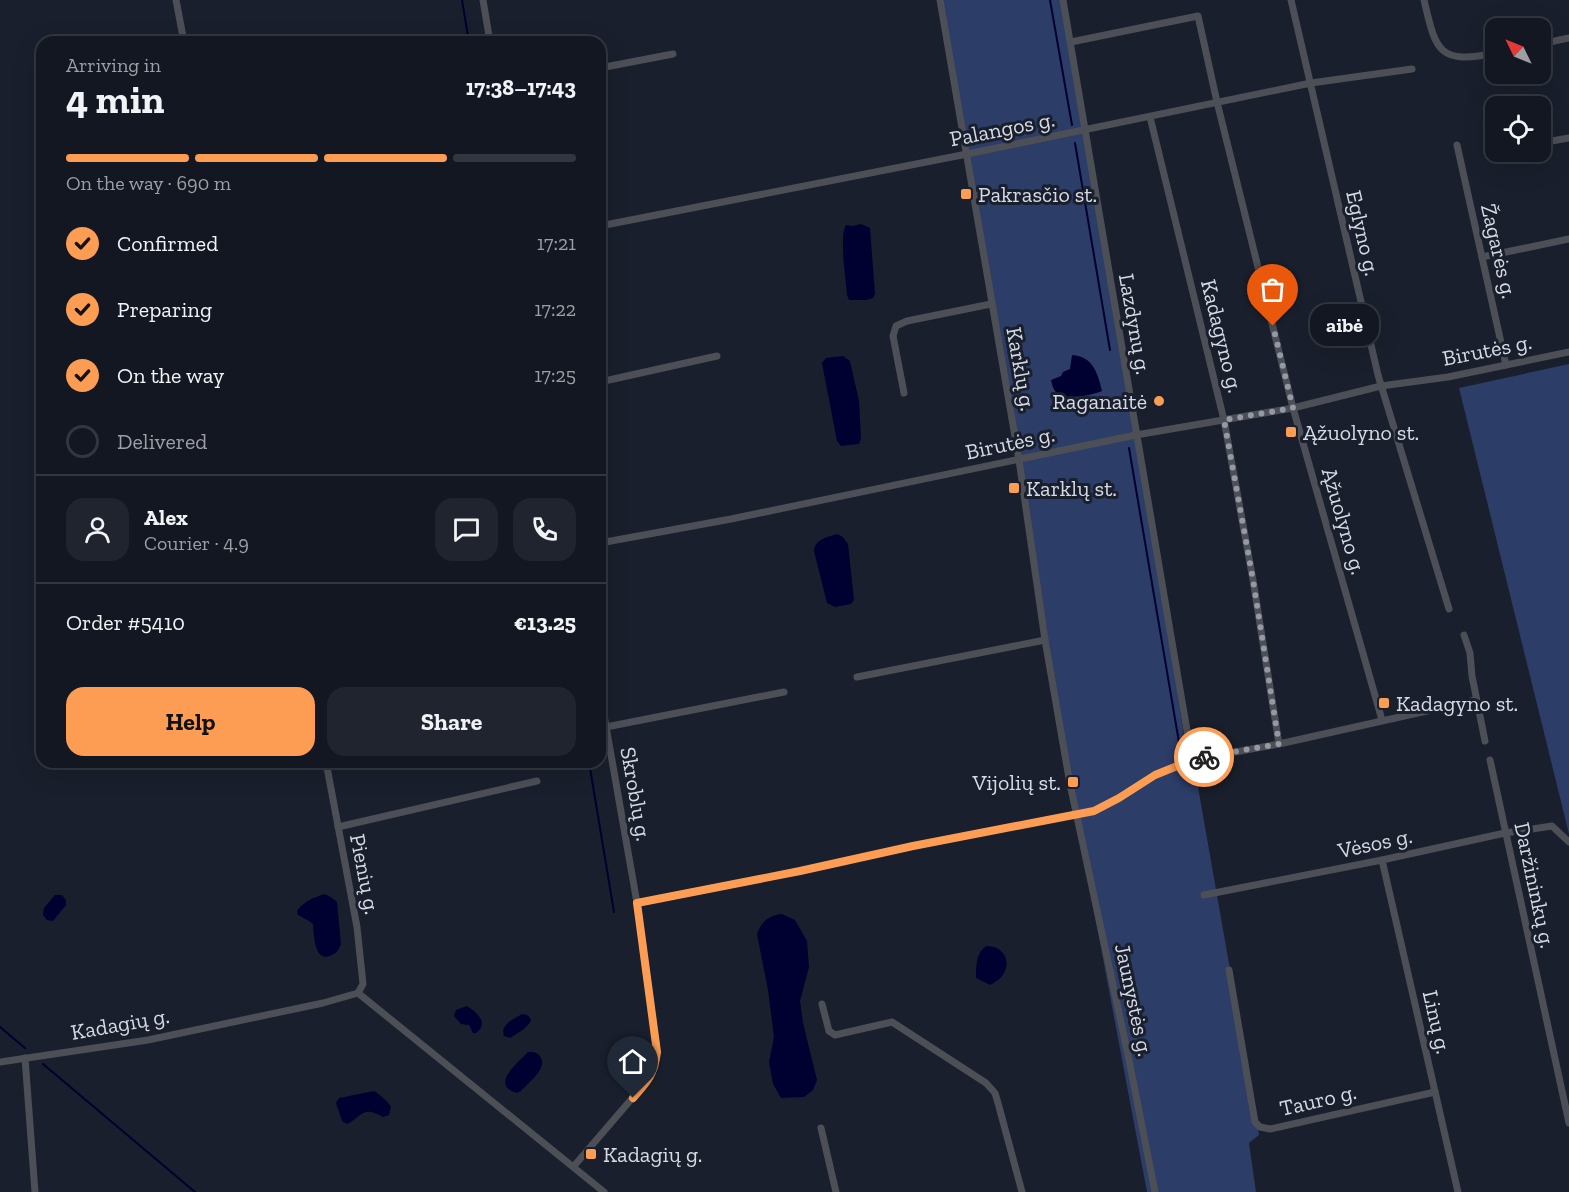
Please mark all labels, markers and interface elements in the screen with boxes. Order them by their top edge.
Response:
north arrow [1485,18,1551,84]
map controls [1485,18,1551,162]
text: Arriving in [66,53,161,77]
text: 17:38–17:43 [466,74,576,101]
text: 4 min [66,76,164,123]
button: locate [1485,96,1551,162]
street label: Palangos g. [947,106,1057,152]
text: On the way · 690 m [66,171,231,195]
place label: Pakrasčio st. [978,181,1097,208]
marker: Pakrasčio st. [959,187,973,201]
street label: Eglyno g. [1340,188,1386,278]
street label: Žagarės g. [1475,201,1523,301]
icon: check [66,227,99,260]
text: Confirmed [117,230,218,257]
text: 17:21 [537,231,576,255]
pin [1247,264,1298,326]
street label: Lazdynų g. [1113,271,1157,377]
icon: bag [1256,273,1289,306]
street label: Kadagyno g. [1195,276,1249,396]
icon: check [66,293,99,326]
text: Preparing [117,296,212,323]
text: 17:22 [534,297,576,321]
callout: aibė [1309,305,1378,347]
text: aibė [1326,313,1363,337]
street label: Karklų g. [1000,325,1042,413]
street label: Birutės g. [1440,328,1534,372]
icon: check [66,359,99,392]
text: On the way [117,362,224,389]
text: 17:25 [534,363,576,387]
place label: Raganaitė [1052,388,1147,415]
marker: Raganaitė [1152,394,1166,408]
place label: Ąžuolyno st. [1303,419,1419,446]
street label: Birutės g. [963,420,1057,466]
marker: Ąžuolyno st. [1284,425,1298,439]
text: Delivered [117,428,207,455]
street label: Ąžuolyno g. [1316,464,1372,578]
place label: Karklų st. [1026,475,1117,502]
marker: Karklų st. [1007,481,1021,495]
button: person [66,498,129,561]
button: chat [435,498,498,561]
button: phone [513,498,576,561]
text: Alex [144,504,188,531]
text: Courier · 4.9 [144,531,249,555]
text: Order #5410 [66,609,185,636]
text: €13.25 [514,609,576,636]
button: Help [66,687,315,756]
button: Share [327,687,576,756]
place label: Kadagyno st. [1396,690,1518,717]
marker: Kadagyno st. [1377,696,1391,710]
courier [1174,727,1234,787]
icon: bike [1188,741,1221,774]
street label: Skroblų g. [614,745,658,843]
place label: Vijolių st. [971,769,1061,796]
marker: Vijolių st. [1066,775,1080,789]
street label: Daržininkų g. [1508,820,1562,950]
street label: Vėsos g. [1335,822,1415,864]
street label: Pienių g. [344,831,386,917]
street label: Jaunystės g. [1109,941,1159,1059]
street label: Linų g. [1417,988,1457,1056]
street label: Kadagių g. [69,1002,171,1046]
pin [607,1036,658,1098]
icon: home [616,1045,649,1078]
street label: Tauro g. [1277,1078,1359,1122]
place label: Kadagių g. [603,1141,702,1168]
marker: Kadagių g. [584,1147,598,1161]

